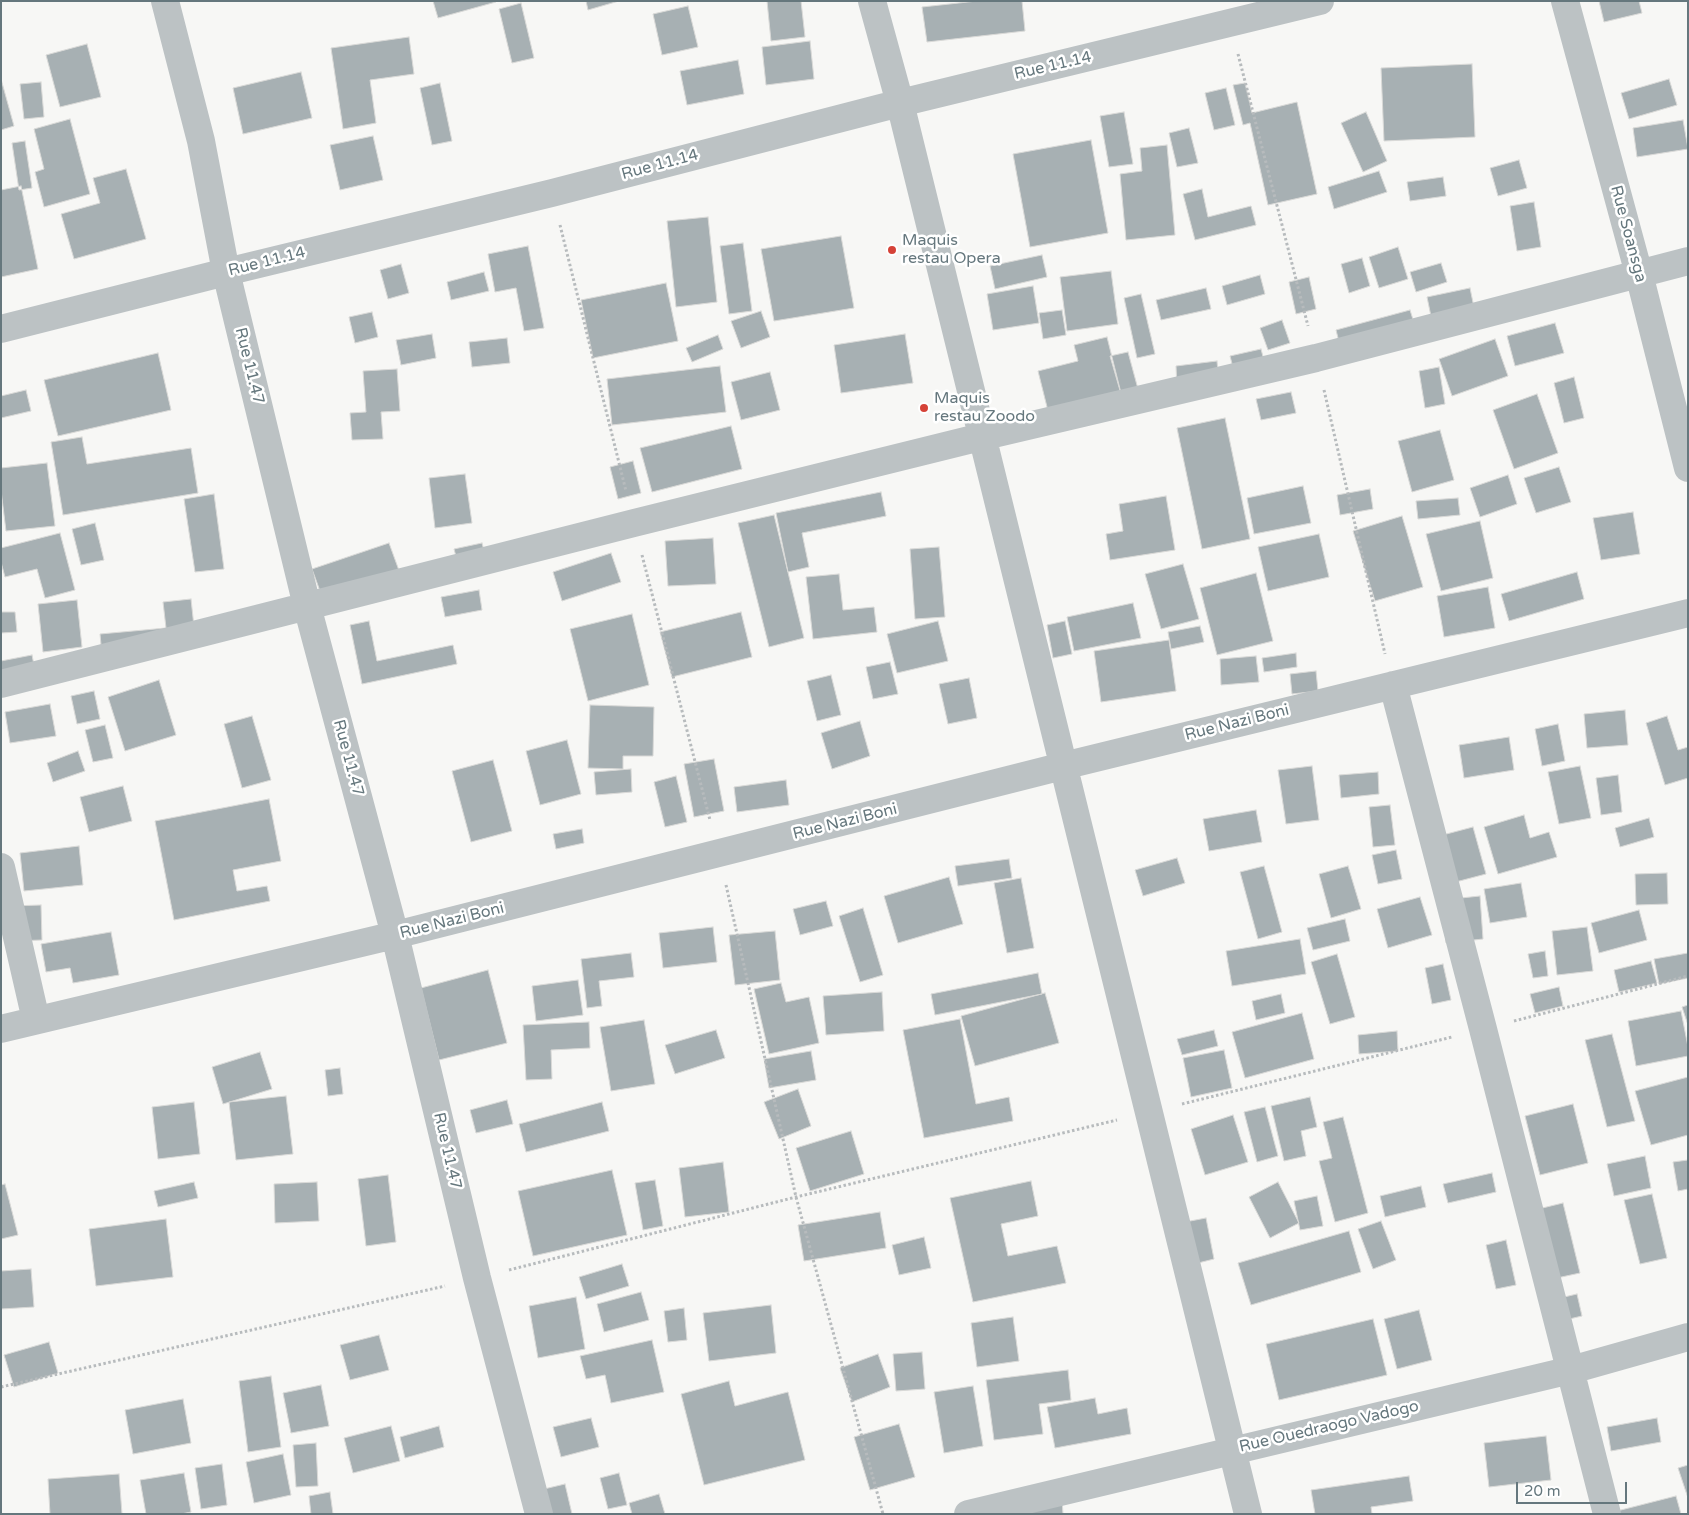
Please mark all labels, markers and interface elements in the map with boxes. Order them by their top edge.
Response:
street label: Rue 11.14 [1012,48,1094,84]
street label: Rue 11.14 [620,146,700,184]
street label: Rue Soansga [1606,183,1650,285]
place label: Maquis restau Opera [902,231,1001,269]
street label: Rue 11.14 [226,243,308,281]
marker: Maquis restau Opera [886,244,898,256]
street label: Rue 11.47 [230,326,268,406]
place label: Maquis restau Zoodo [934,389,1035,427]
marker: Maquis restau Zoodo [918,402,930,414]
street label: Rue Nazi Boni [1183,701,1291,745]
street label: Rue 11.47 [329,718,367,798]
street label: Rue Nazi Boni [791,800,899,844]
street label: Rue Nazi Boni [398,899,506,943]
street label: Rue 11.47 [429,1111,465,1191]
street label: Rue Ouedraogo Vadogo [1237,1397,1421,1457]
scale bar [1519,1472,1630,1504]
text: 20 m [1524,1482,1561,1500]

